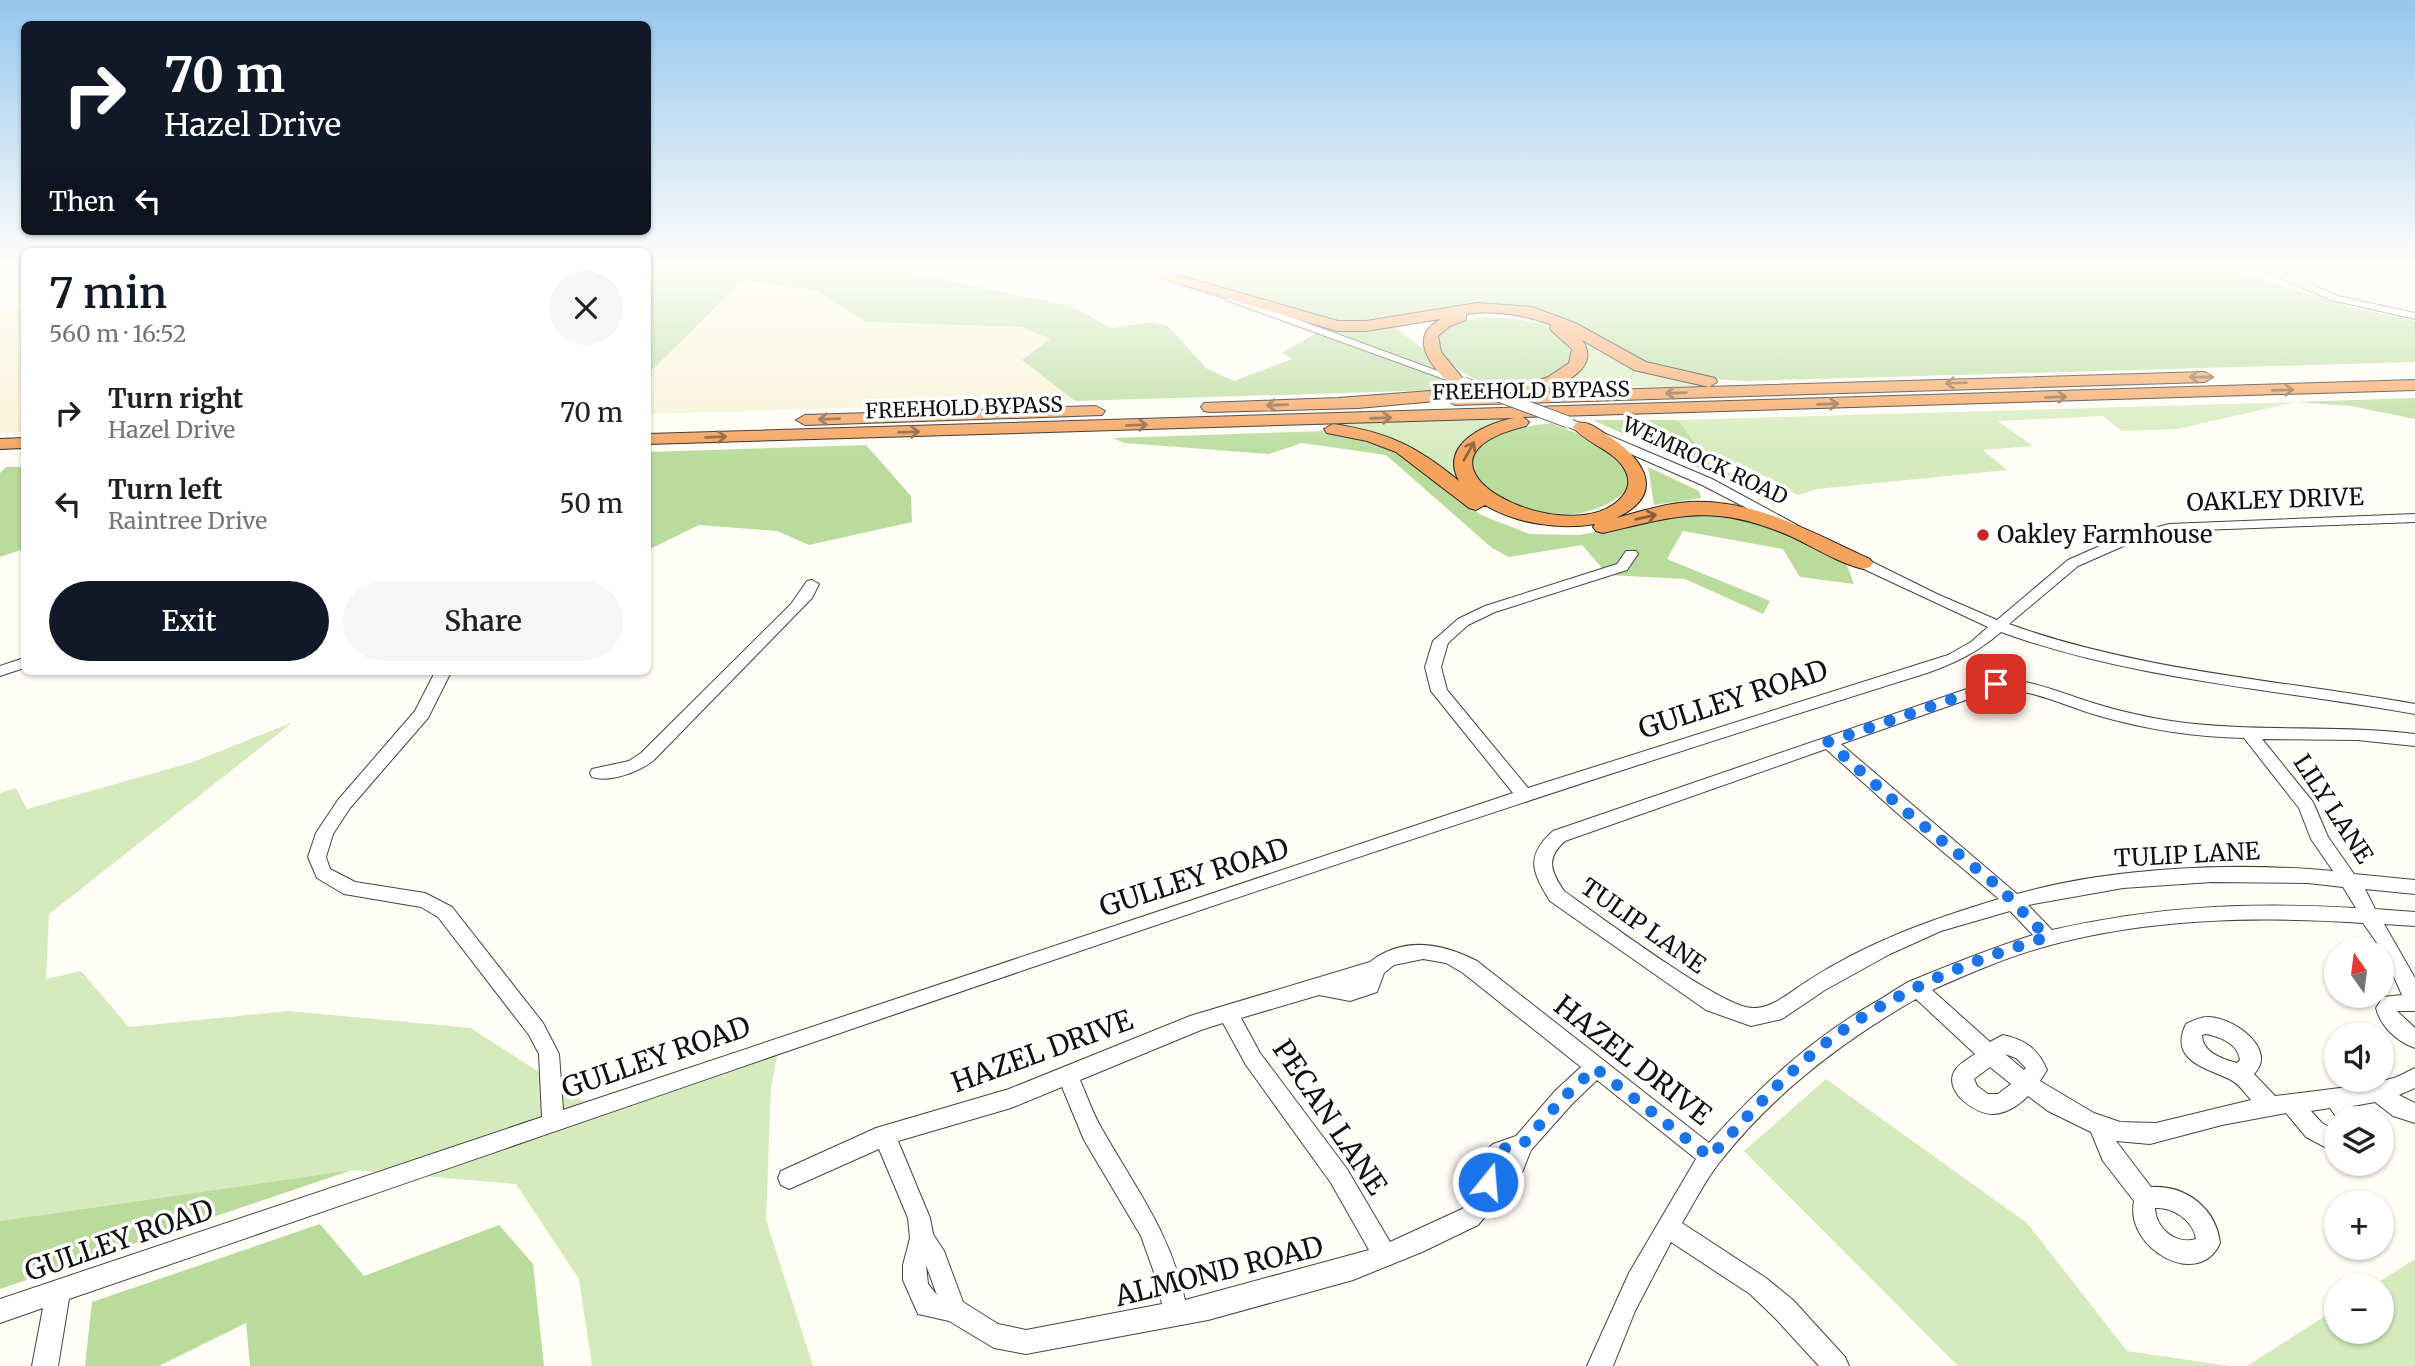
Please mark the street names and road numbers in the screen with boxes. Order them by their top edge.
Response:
street label: FREEHOLD BYPASS [1432,375,1630,406]
street label: FREEHOLD BYPASS [865,391,1063,424]
street label: WEMROCK ROAD [1617,410,1792,511]
street label: OAKLEY DRIVE [2186,481,2365,518]
street label: GULLEY ROAD [1634,651,1832,747]
street label: LILY LANE [2287,748,2381,870]
street label: GULLEY ROAD [1095,829,1293,925]
street label: TULIP LANE [2113,835,2261,874]
street label: TULIP LANE [1575,871,1713,981]
street label: HAZEL DRIVE [1547,987,1719,1133]
street label: HAZEL DRIVE [946,1001,1138,1100]
street label: GULLEY ROAD [557,1008,755,1106]
street label: PECAN LANE [1265,1033,1395,1202]
street label: GULLEY ROAD [20,1191,218,1289]
street label: ALMOND ROAD [1110,1228,1327,1315]

